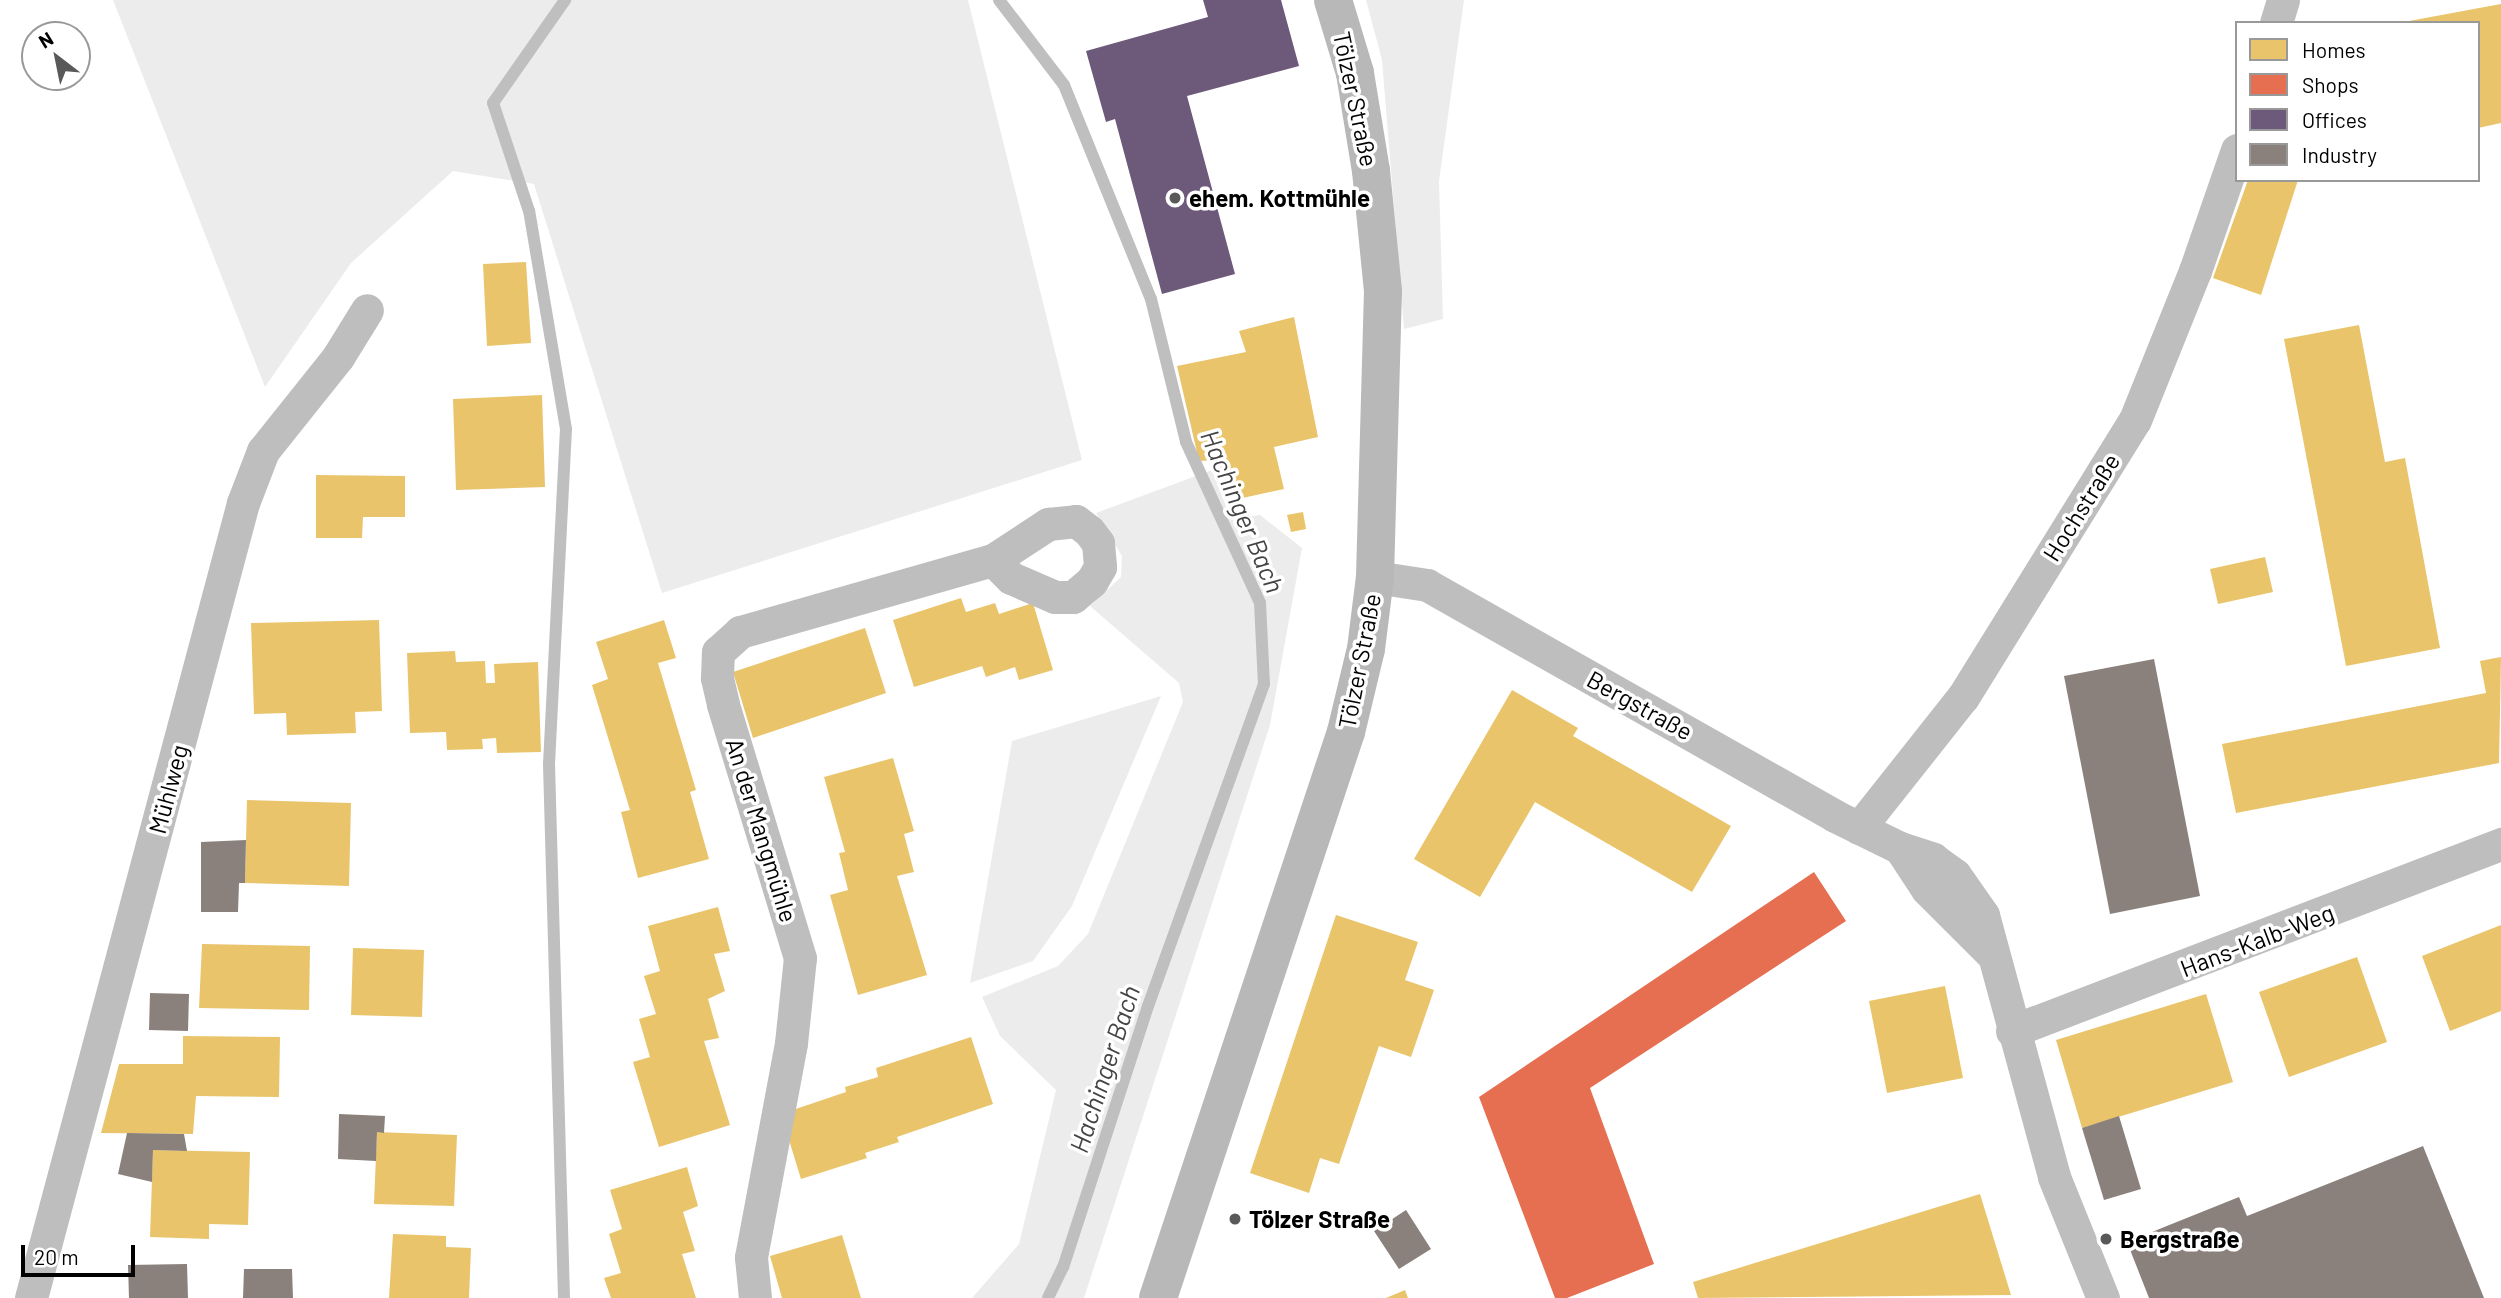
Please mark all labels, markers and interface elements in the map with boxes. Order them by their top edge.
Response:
north arrow [21,21,91,91]
legend [2235,21,2480,182]
text: N [34,26,57,53]
street label: Tölzer Straße [1328,29,1384,169]
text: Homes [2302,37,2366,62]
text: Shops [2302,72,2359,97]
text: Offices [2302,107,2367,132]
text: Industry [2302,142,2377,167]
place label: ehem. Kottmühle [1189,184,1370,212]
marker: ehem. Kottmühle [1167,190,1183,206]
water label: Hachinger Bach [1195,425,1291,597]
street label: Hochstraße [2037,448,2125,566]
street label: Tölzer Straße [1332,591,1386,731]
street label: Bergstraße [1582,664,1698,746]
street label: An der Mangmühle [720,734,804,926]
street label: Mühlweg [142,741,194,837]
street label: Hans-Kalb-Weg [2176,897,2338,983]
water label: Hachinger Bach [1062,981,1146,1157]
place label: Tölzer Straße [1249,1205,1390,1233]
marker: Tölzer Straße [1227,1211,1243,1227]
place label: Bergstraße [2120,1225,2240,1253]
marker: Bergstraße [2098,1231,2114,1247]
scale bar [24,1232,138,1276]
text: 20 m [34,1244,79,1269]

